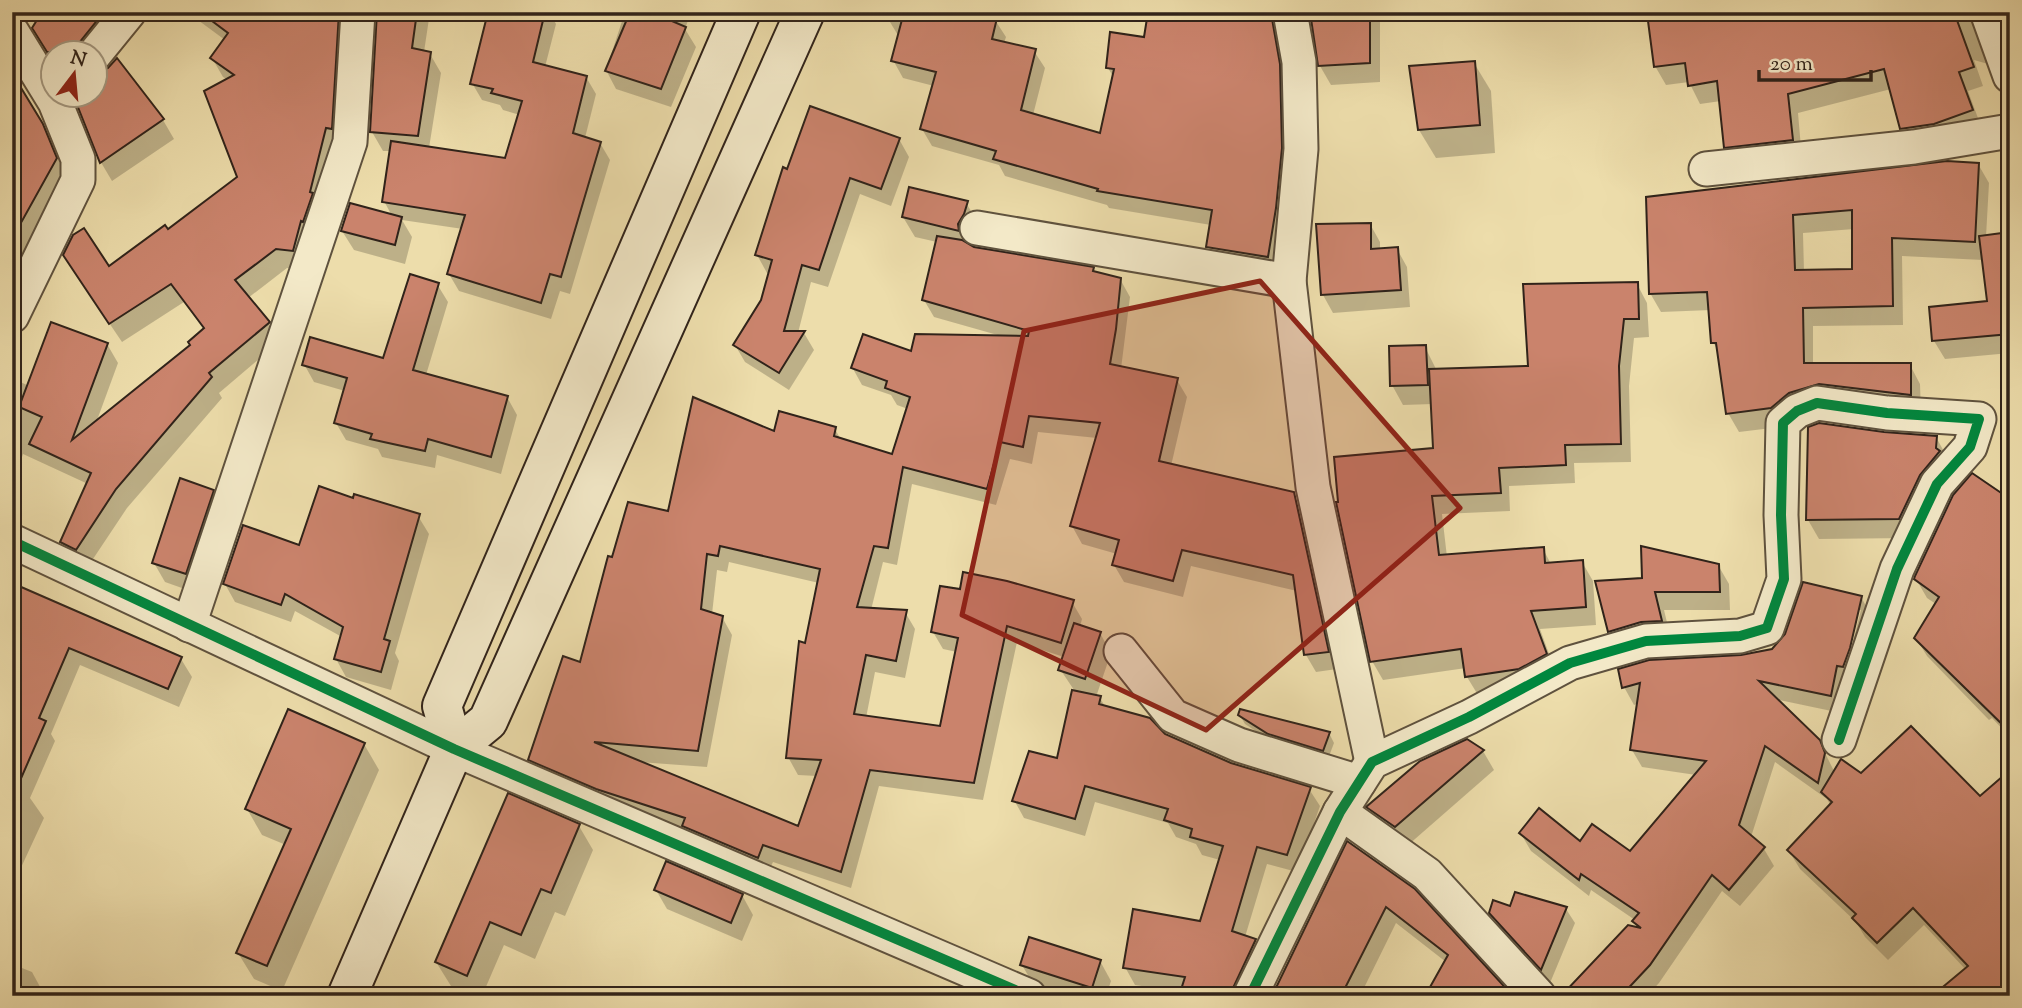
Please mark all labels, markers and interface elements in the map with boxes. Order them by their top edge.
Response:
north arrow [38,38,108,108]
scale bar [1759,38,1871,82]
text: N [67,45,89,75]
text: 20 m [1770,50,1813,80]

